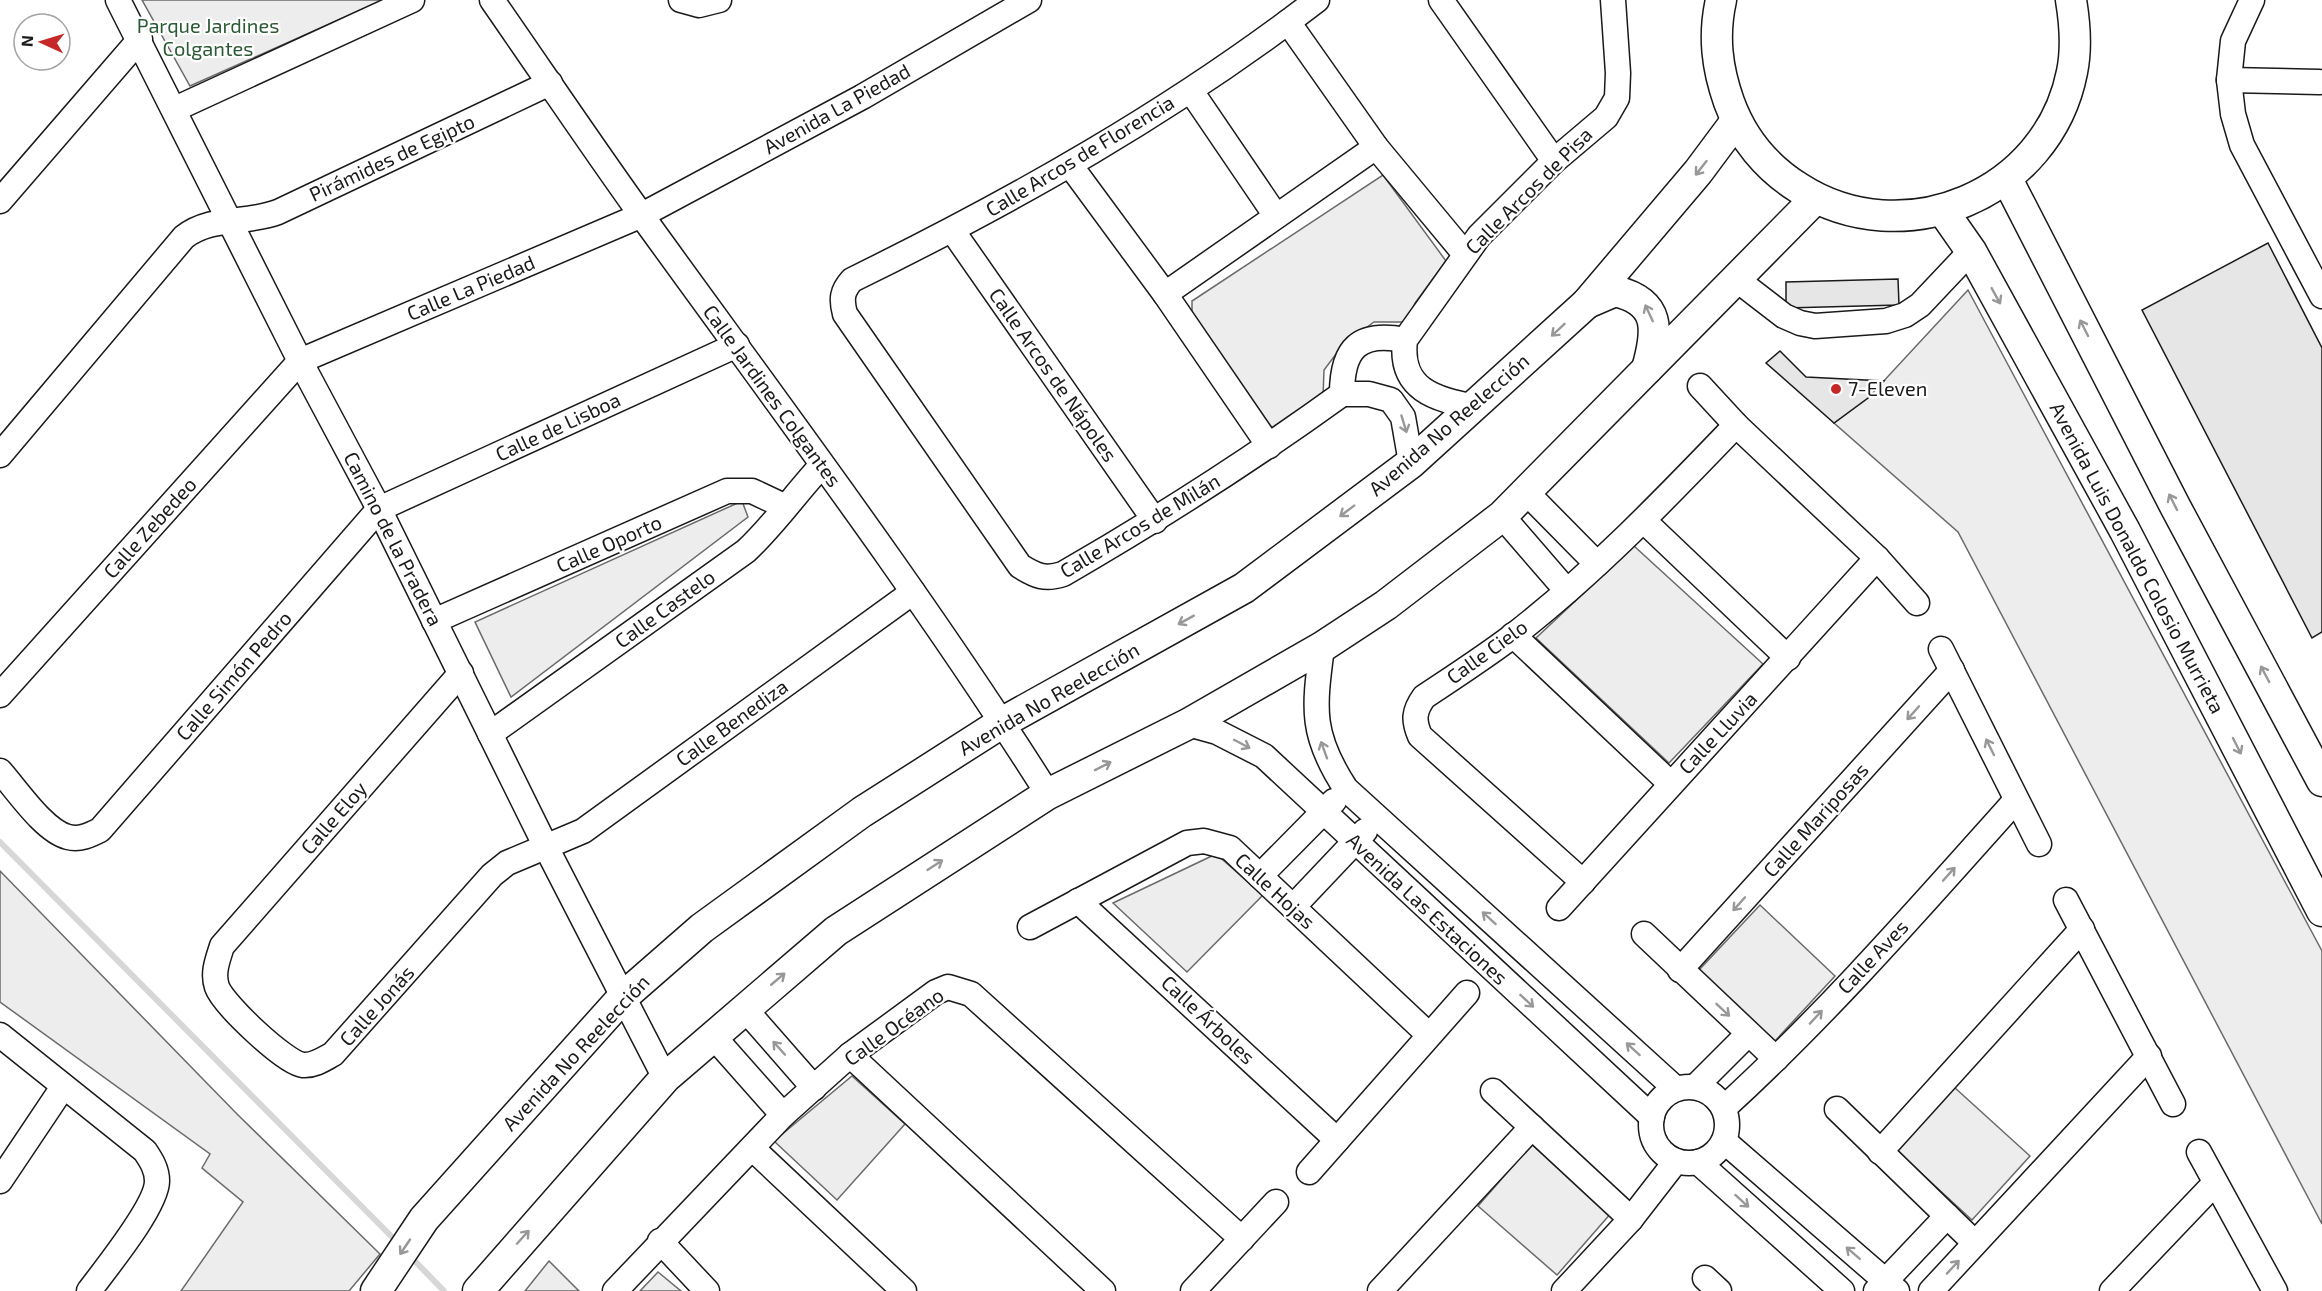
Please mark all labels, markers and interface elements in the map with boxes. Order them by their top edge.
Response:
north arrow [12,12,72,72]
park label: Parque Jardines Colgantes [137,13,279,60]
text: N [17,34,36,47]
street label: Avenida La Piedad [759,58,914,158]
street label: Calle Arcos de Florencia [981,89,1178,221]
street label: Pirámides de Egipto [305,108,478,206]
street label: Calle Arcos de Pisa [1460,122,1597,259]
one-way arrow [1694,159,1707,175]
street label: Calle La Piedad [403,249,538,325]
street label: Calle Arcos de Nápoles [985,283,1123,466]
one-way arrow [1990,287,2002,304]
street label: Calle Jardines Colgantes [699,300,847,491]
one-way arrow [1642,305,1654,323]
one-way arrow [2078,320,2089,338]
one-way arrow [1551,323,1566,337]
street label: Avenida No Reelección [1363,348,1533,500]
place label: 7-Eleven [1848,376,1927,400]
marker: 7-Eleven [1829,382,1843,396]
street label: Calle de Lisboa [491,387,624,466]
street label: Avenida Luis Donaldo Colosio Murrieta [2045,398,2230,717]
one-way arrow [1399,414,1410,433]
street label: Camino de la Pradera [340,447,448,630]
street label: Calle Arcos de Milán [1055,468,1224,582]
street label: Calle Zebedeo [98,472,201,583]
one-way arrow [2167,494,2179,511]
one-way arrow [1339,505,1355,517]
street label: Calle Oporto [552,509,665,577]
street label: Calle Castelo [610,564,719,652]
street label: Calle Simón Pedro [171,606,296,745]
one-way arrow [1178,614,1195,626]
street label: Calle Cielo [1441,614,1531,688]
street label: Avenida No Reelección [954,637,1143,760]
one-way arrow [2259,666,2271,683]
street label: Calle Benediza [671,674,792,771]
street label: Calle Lluvia [1673,686,1761,778]
one-way arrow [1906,705,1920,720]
one-way arrow [2231,737,2243,755]
one-way arrow [1233,739,1251,750]
one-way arrow [1984,739,1996,757]
one-way arrow [1318,742,1329,760]
street label: Calle Mariposas [1758,757,1873,881]
one-way arrow [1094,760,1112,772]
street label: Calle Eloy [295,776,372,859]
street label: Avenida Las Estaciones [1342,827,1513,989]
street label: Calle Hojas [1231,847,1321,933]
one-way arrow [926,859,943,871]
one-way arrow [1942,867,1956,882]
one-way arrow [1732,897,1746,912]
one-way arrow [1482,911,1497,925]
street label: Calle Aves [1832,914,1913,998]
street label: Calle Jonás [334,960,419,1051]
street label: Avenida No Reelección [497,969,654,1135]
street label: Calle Árboles [1157,970,1260,1069]
one-way arrow [770,973,786,986]
street label: Calle Océano [839,982,948,1070]
one-way arrow [1519,993,1534,1007]
one-way arrow [1715,1003,1730,1017]
one-way arrow [1809,1010,1823,1025]
one-way arrow [772,1041,786,1056]
one-way arrow [1626,1042,1641,1056]
one-way arrow [1734,1194,1749,1208]
one-way arrow [516,1230,530,1245]
one-way arrow [399,1238,411,1255]
one-way arrow [1846,1246,1861,1260]
one-way arrow [1946,1260,1960,1275]

